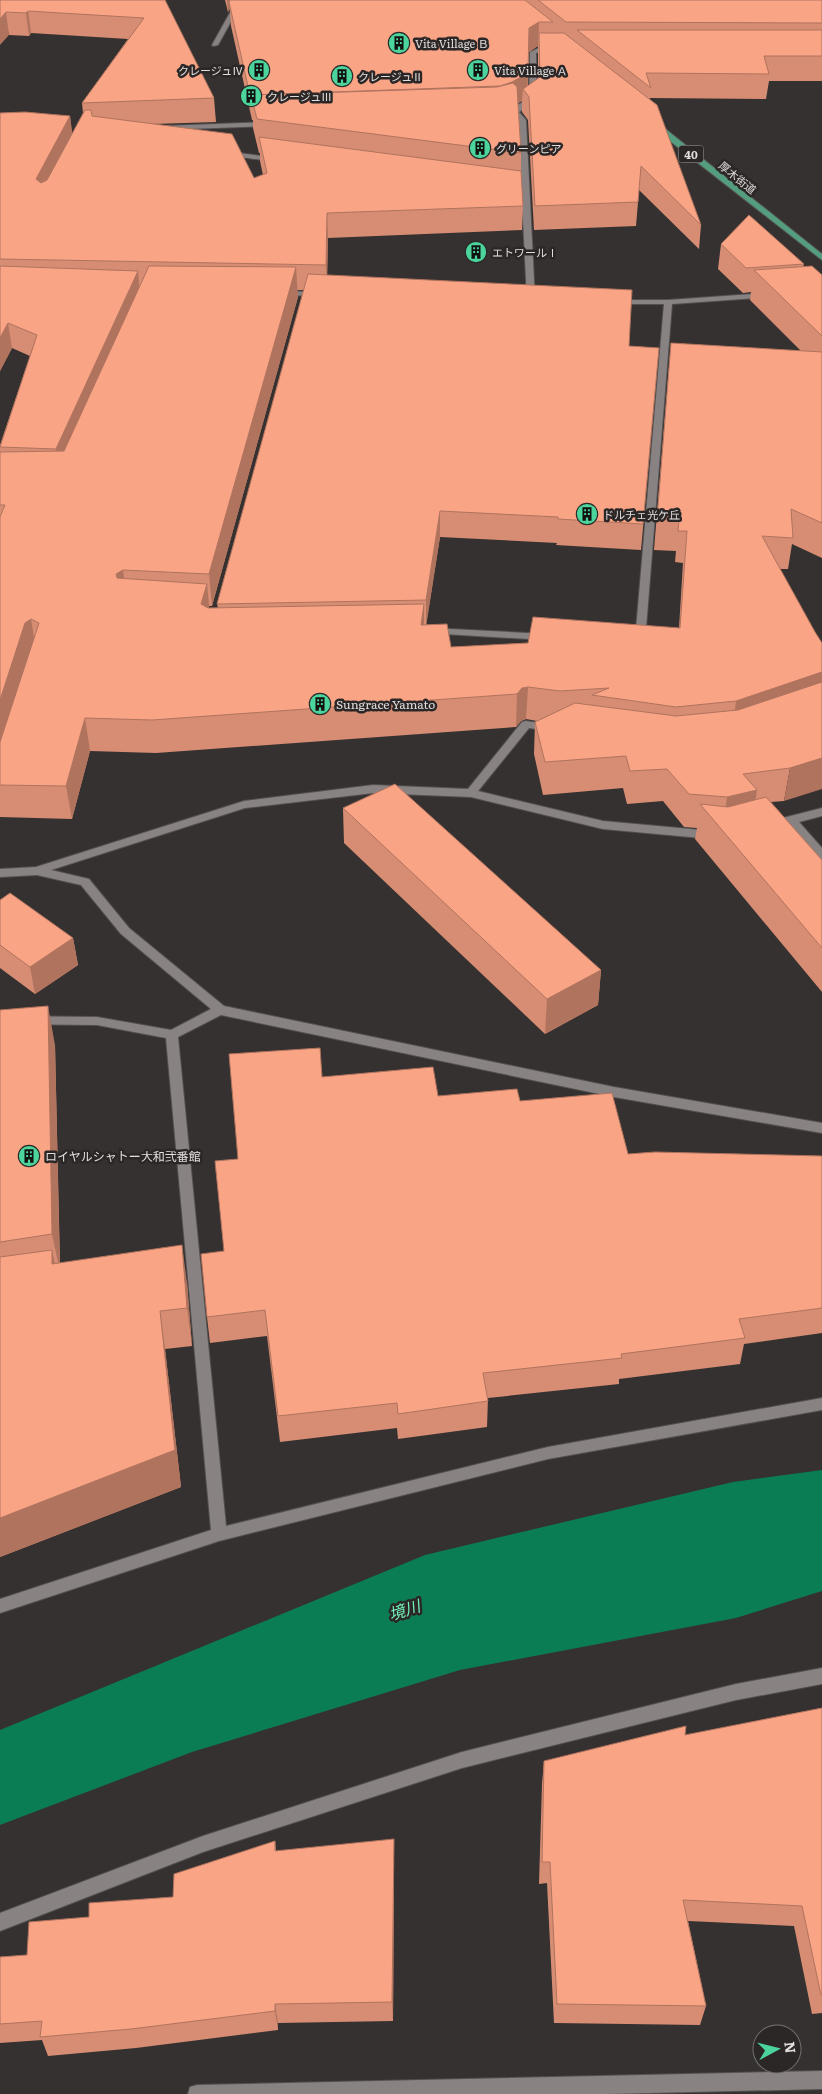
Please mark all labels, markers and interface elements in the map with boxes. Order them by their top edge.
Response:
building icon: Vita Village Ｂ [387,31,411,55]
place label: Vita Village Ｂ [415,35,489,51]
building icon: クレージュⅣ [247,58,271,82]
building icon: Vita Village Ａ [466,58,490,82]
place label: クレージュⅣ [178,62,243,78]
place label: Vita Village Ａ [494,62,568,78]
building icon: クレージュⅡ [330,64,354,88]
place label: クレージュⅡ [358,68,423,84]
building icon: クレージュⅢ [239,84,263,108]
place label: クレージュⅢ [267,88,332,104]
building icon: グリーンピア [468,136,492,160]
place label: グリーンピア [496,140,561,156]
road number: 40 [678,146,704,162]
street label: 厚木街道 [716,157,760,197]
building icon: エトワールⅠ [464,240,488,264]
place label: エトワールⅠ [492,244,558,260]
building icon: ドルチェ光ケ丘 [575,502,599,526]
place label: ドルチェ光ケ丘 [603,506,680,522]
building icon: Sungrace Yamato [308,692,332,716]
place label: Sungrace Yamato [336,695,435,713]
building icon: ロイヤルシャトー大和弐番館 [17,1144,41,1168]
place label: ロイヤルシャトー大和弐番館 [45,1147,201,1165]
water label: 境川 [385,1592,425,1625]
north arrow [752,2024,802,2074]
text: N [780,2040,802,2055]

